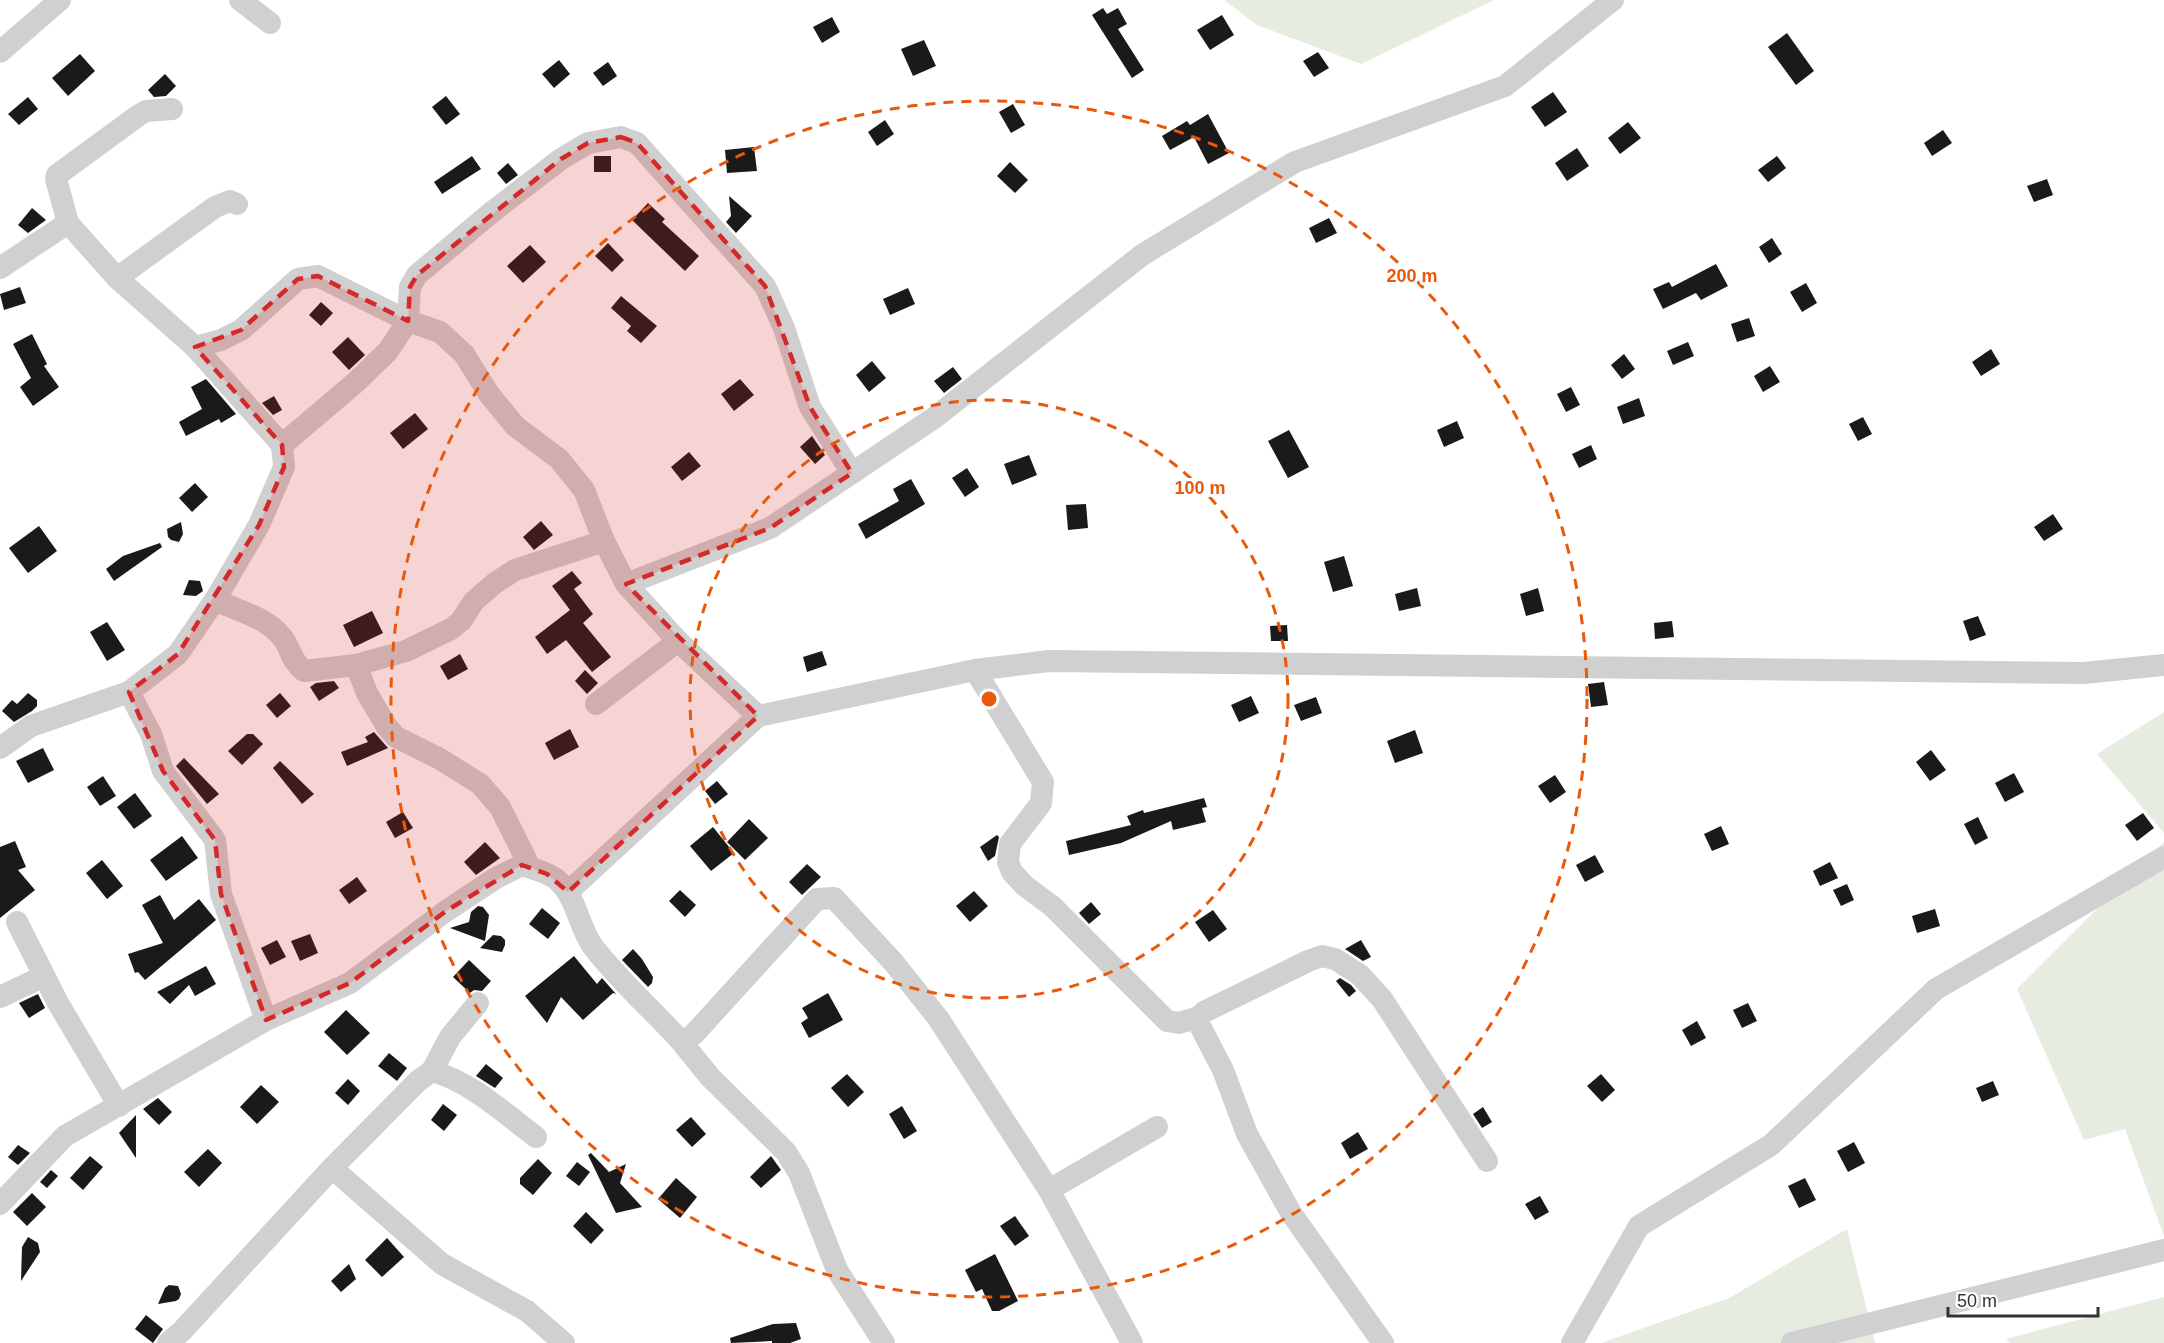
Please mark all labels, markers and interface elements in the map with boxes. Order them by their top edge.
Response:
text: 200 m [1386,266,1438,286]
text: 100 m [1174,478,1226,498]
centre of rings [979,689,999,709]
scale bar [1948,1280,2098,1318]
text: 50 m [1957,1291,1997,1311]

